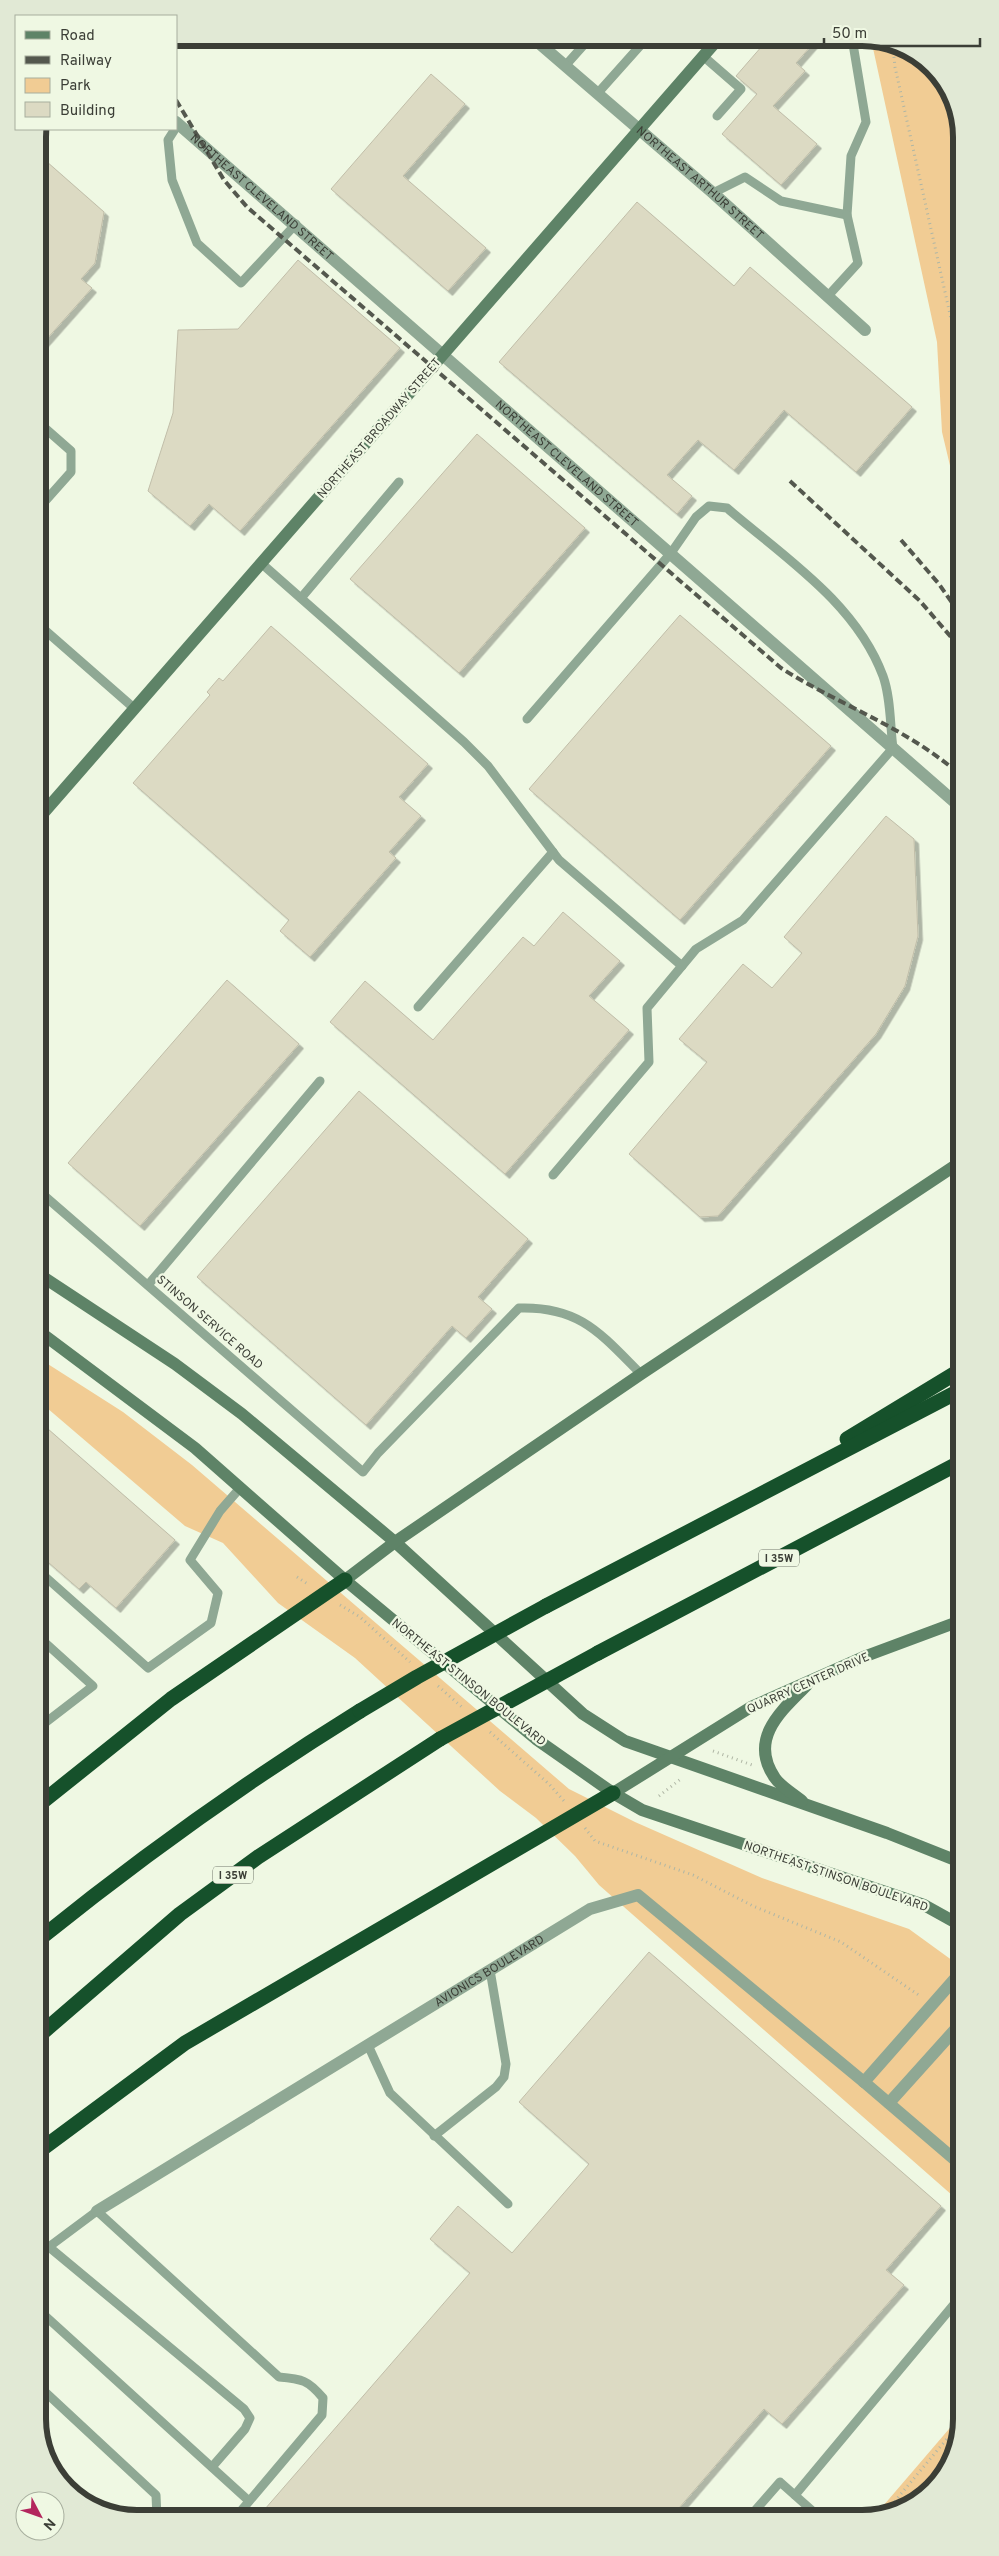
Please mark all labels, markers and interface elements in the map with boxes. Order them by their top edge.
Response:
legend [15,15,178,130]
scale bar [824,15,980,47]
text: 50 m [832,25,867,44]
text: Road [60,27,95,46]
text: Railway [60,52,112,71]
text: Park [60,77,91,96]
text: Building [60,102,115,121]
street label: NORTHEAST ARTHUR STREET [632,123,767,244]
street label: NORTHEAST CLEVELAND STREET [186,131,336,265]
street label: NORTHEAST BROADWAY STREET [314,355,445,502]
street label: NORTHEAST CLEVELAND STREET [491,397,641,531]
street label: STINSON SERVICE ROAD [153,1272,266,1373]
road number: I 35W [759,1550,799,1566]
street label: NORTHEAST STINSON BOULEVARD [388,1616,549,1750]
street label: QUARRY CENTER DRIVE [745,1650,872,1718]
street label: NORTHEAST STINSON BOULEVARD [741,1838,930,1916]
road number: I 35W [213,1866,253,1884]
street label: AVIONICS BOULEVARD [432,1932,548,2011]
north arrow [15,2491,65,2541]
text: N [39,2514,58,2533]

